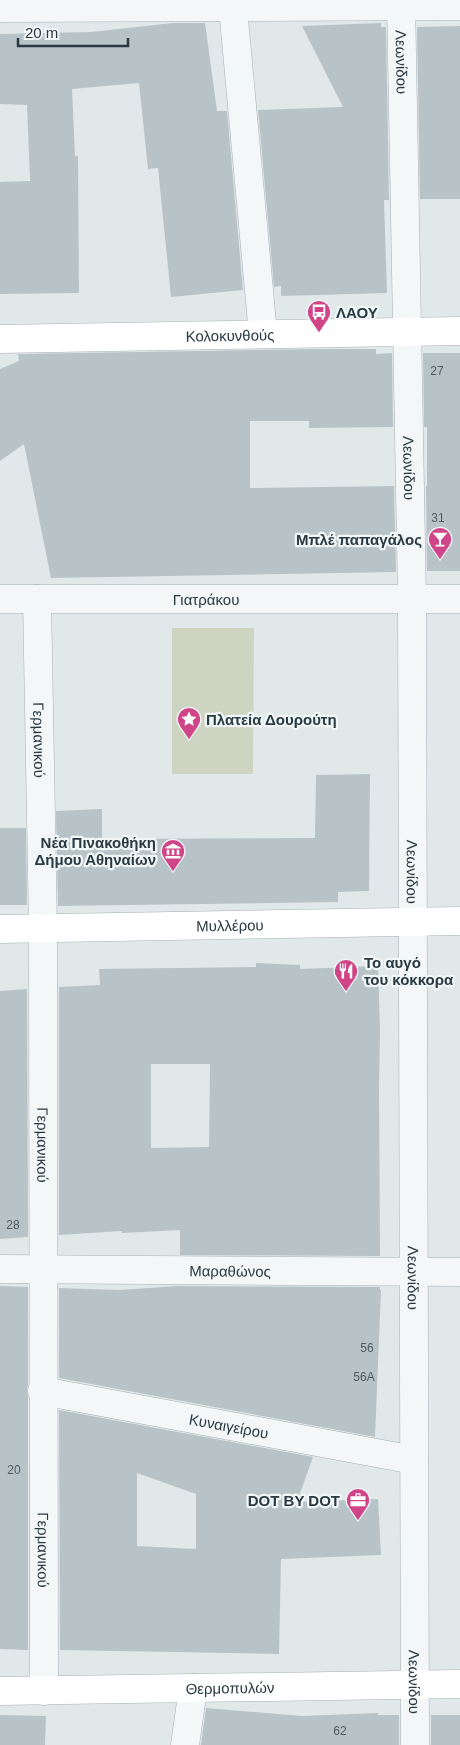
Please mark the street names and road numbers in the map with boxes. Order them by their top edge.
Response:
street label: Λεωνίδου [393,30,411,94]
street label: Κολοκυνθούς [185,326,275,344]
street label: Λεωνίδου [401,436,419,500]
street label: Γιατράκου [173,591,239,608]
street label: Γερμανικού [30,702,49,778]
street label: Λεωνίδου [404,840,421,904]
street label: Μυλλέρου [196,916,264,934]
street label: Γερμανικού [35,1107,52,1183]
street label: Λεωνίδου [405,1246,422,1310]
street label: Μαραθώνος [189,1262,271,1279]
street label: Κυναιγείρου [188,1410,270,1441]
street label: Γερμανικού [35,1512,52,1588]
street label: Λεωνίδου [406,1650,423,1714]
street label: Θερμοπυλών [185,1678,274,1697]

